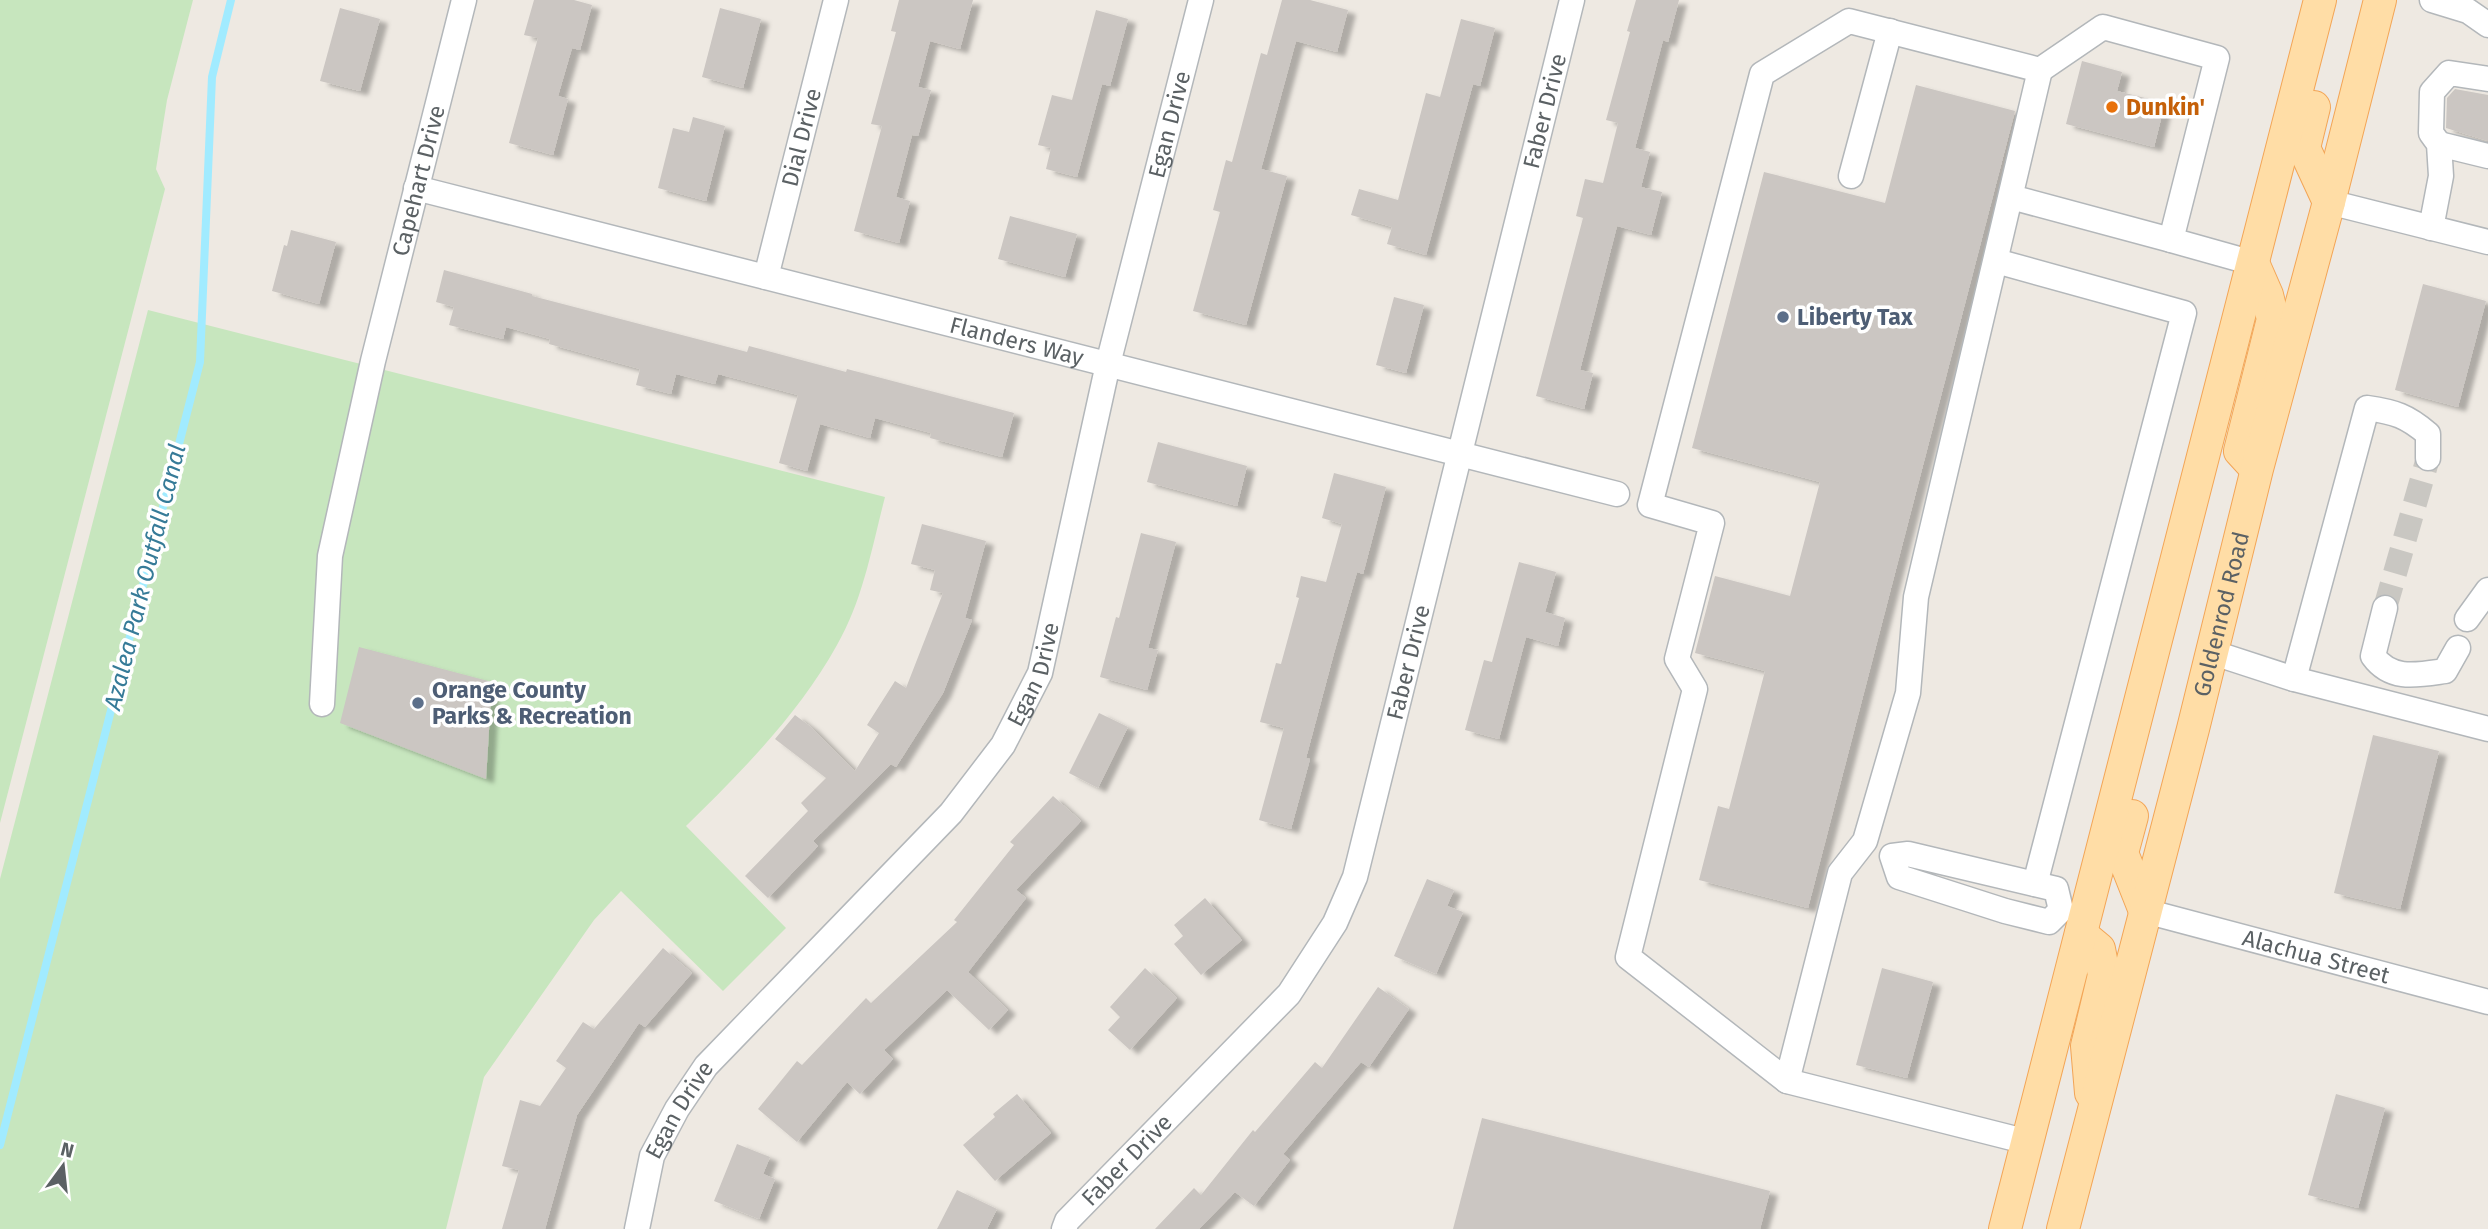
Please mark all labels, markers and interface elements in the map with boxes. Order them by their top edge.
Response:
street label: Faber Drive [1517,50,1572,171]
street label: Egan Drive [1142,68,1196,181]
street label: Dial Drive [775,85,827,190]
place label: Dunkin' [2126,93,2205,121]
marker: Dunkin' [2104,99,2120,115]
street label: Capehart Drive [386,102,451,259]
place label: Liberty Tax [1797,303,1913,331]
marker: Liberty Tax [1775,309,1791,325]
street label: Flanders Way [947,311,1087,372]
water label: Azalea Park Outfall Canal [98,441,192,714]
street label: Goldenrod Road [2188,529,2255,699]
street label: Faber Drive [1380,602,1436,723]
street label: Egan Drive [1001,620,1065,731]
place label: Orange County Parks & Recreation [432,676,632,730]
marker: Orange County Parks & Recreation [410,695,426,711]
street label: Alachua Street [2239,923,2393,989]
street label: Egan Drive [639,1056,719,1164]
street label: Faber Drive [1076,1108,1178,1212]
north arrow [28,1131,98,1201]
text: N [58,1137,76,1163]

